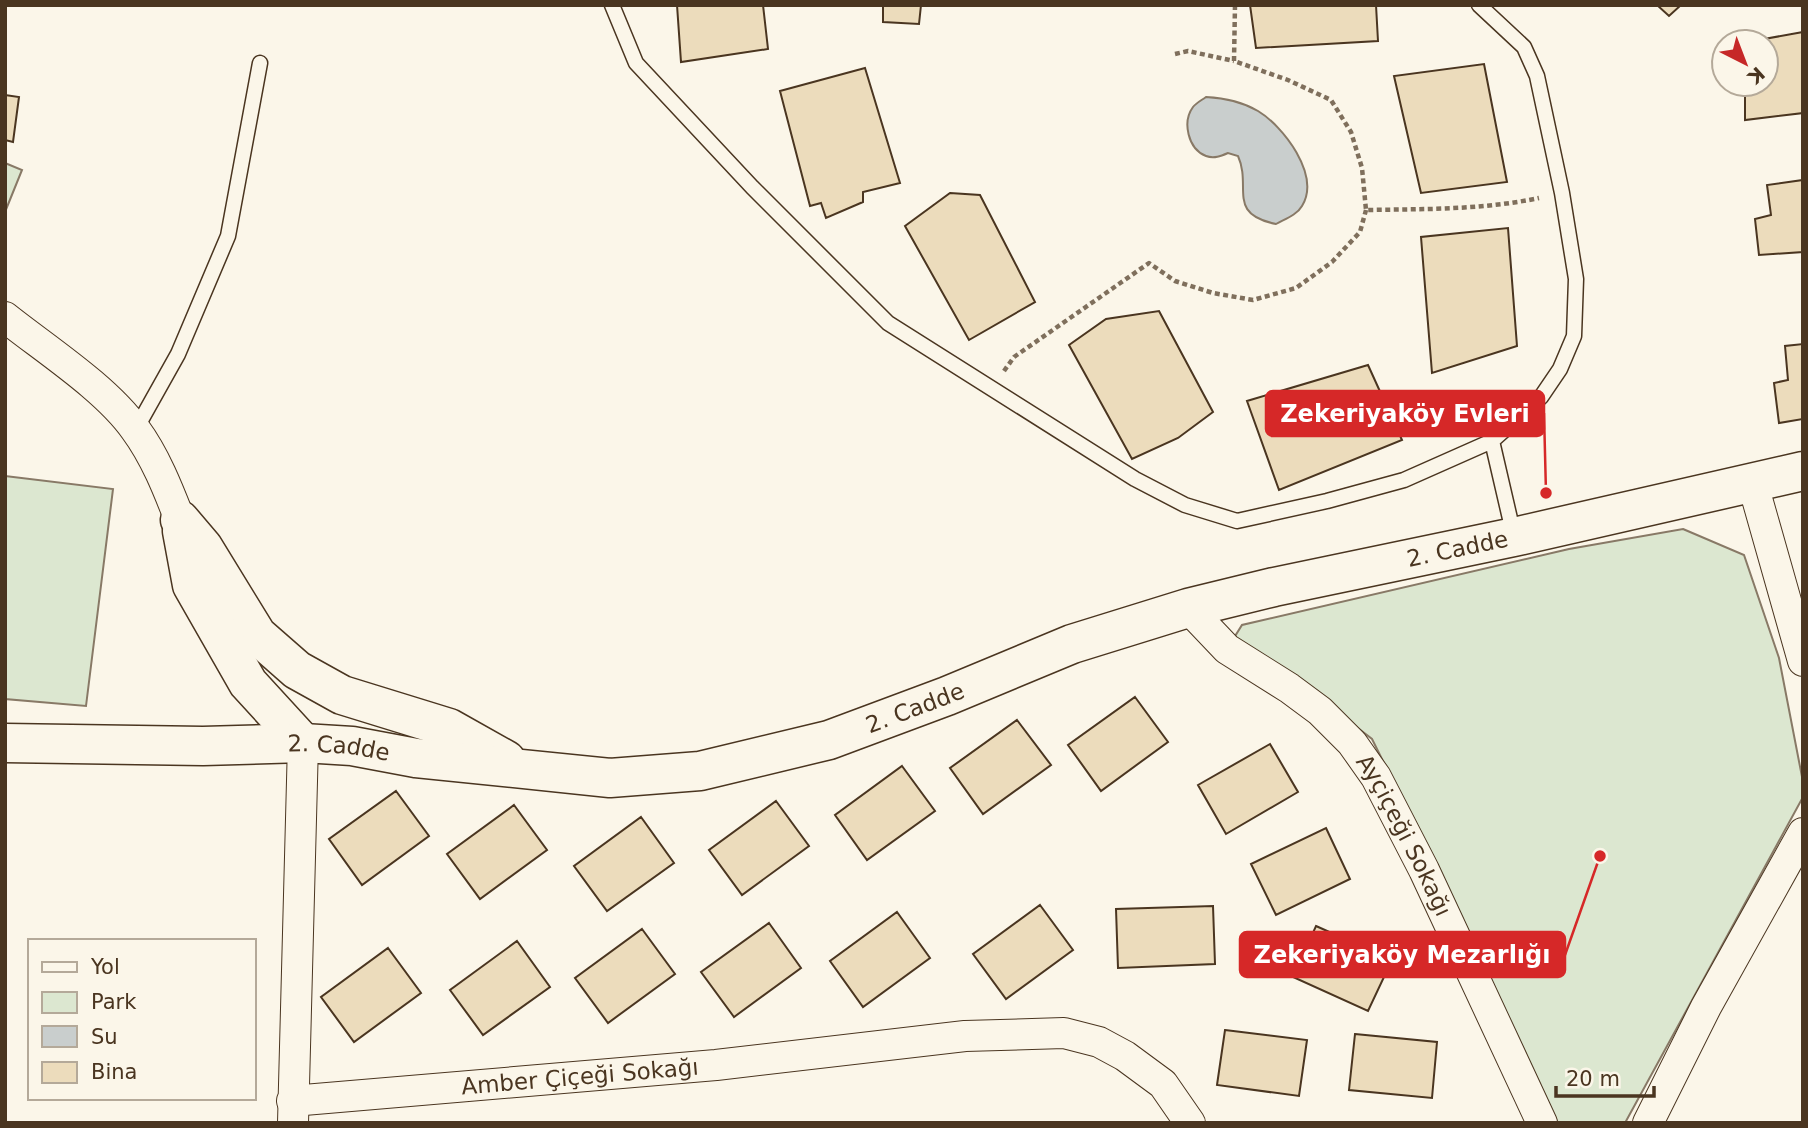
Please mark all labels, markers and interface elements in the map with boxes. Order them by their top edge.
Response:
north arrow [1710,28,1780,98]
text: K [1743,63,1769,90]
callout: Zekeriyaköy Evleri [1266,391,1544,436]
text: Zekeriyaköy Evleri [1280,400,1530,428]
street label: 2. Cadde [1405,526,1510,572]
street label: 2. Cadde [862,677,968,738]
street label: 2. Cadde [287,730,392,766]
street label: Ayçiçeği Sokağı [1351,749,1457,920]
callout: Zekeriyaköy Mezarlığı [1240,932,1565,977]
legend [28,939,256,1100]
text: Zekeriyaköy Mezarlığı [1254,941,1551,969]
text: Yol [90,955,120,979]
text: Park [91,990,137,1014]
text: Su [91,1025,118,1049]
street label: Amber Çiçeği Sokağı [460,1054,700,1100]
scale bar [1556,1054,1654,1098]
text: Bina [91,1060,137,1084]
text: 20 m [1566,1067,1620,1091]

